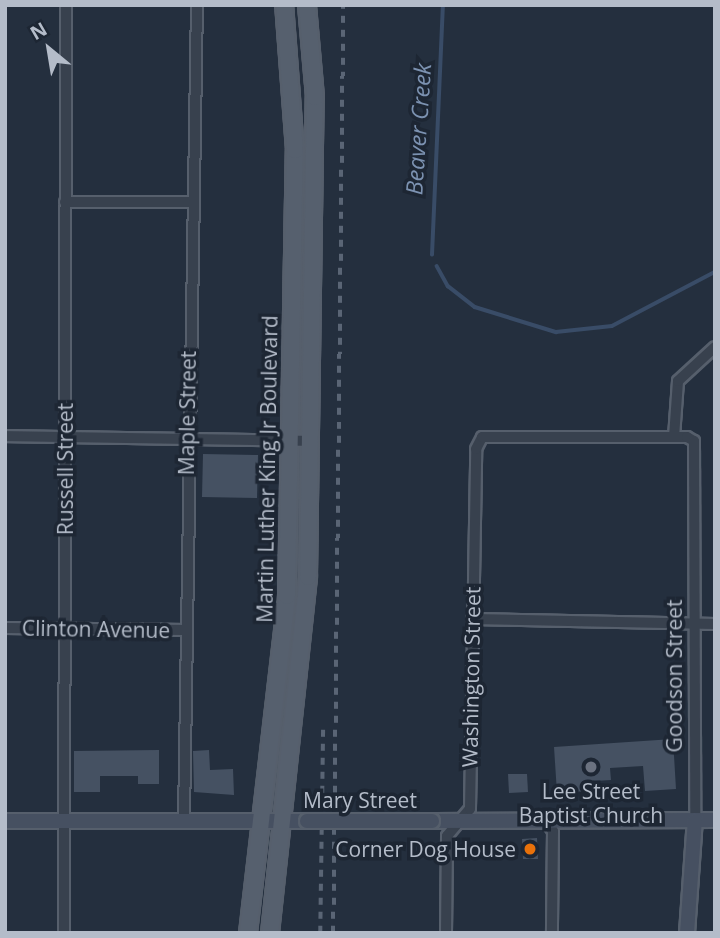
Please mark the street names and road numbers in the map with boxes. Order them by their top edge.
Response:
street label: Martin Luther King Jr Boulevard [252,315,282,623]
street label: Maple Street [173,350,201,476]
street label: Russell Street [52,403,78,535]
street label: Washington Street [457,586,485,768]
street label: Goodson Street [661,599,687,753]
street label: Clinton Avenue [22,615,170,643]
street label: Mary Street [303,787,417,813]

